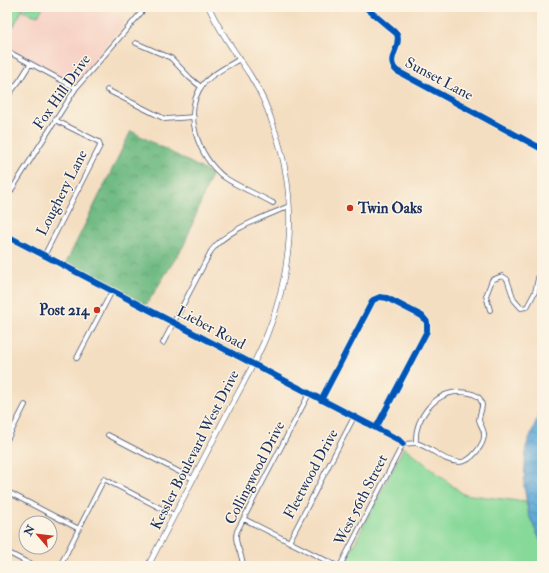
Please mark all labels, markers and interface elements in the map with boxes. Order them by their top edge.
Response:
street label: Fox Hill Drive [29,51,95,133]
street label: Sunset Lane [402,53,476,105]
street label: Loughery Lane [32,147,92,239]
place label: Twin Oaks [357,199,422,218]
marker: Twin Oaks [345,203,355,213]
place label: Post 214 [39,301,90,320]
street label: Lieber Road [174,302,249,354]
marker: Post 214 [92,305,102,315]
street label: Kessler Boulevard West Drive [146,367,244,533]
street label: Collingwood Drive [221,418,289,528]
street label: Fleetwood Drive [279,426,343,522]
street label: West 56th Street [329,451,392,550]
north arrow [18,515,58,555]
text: N [21,522,38,539]

